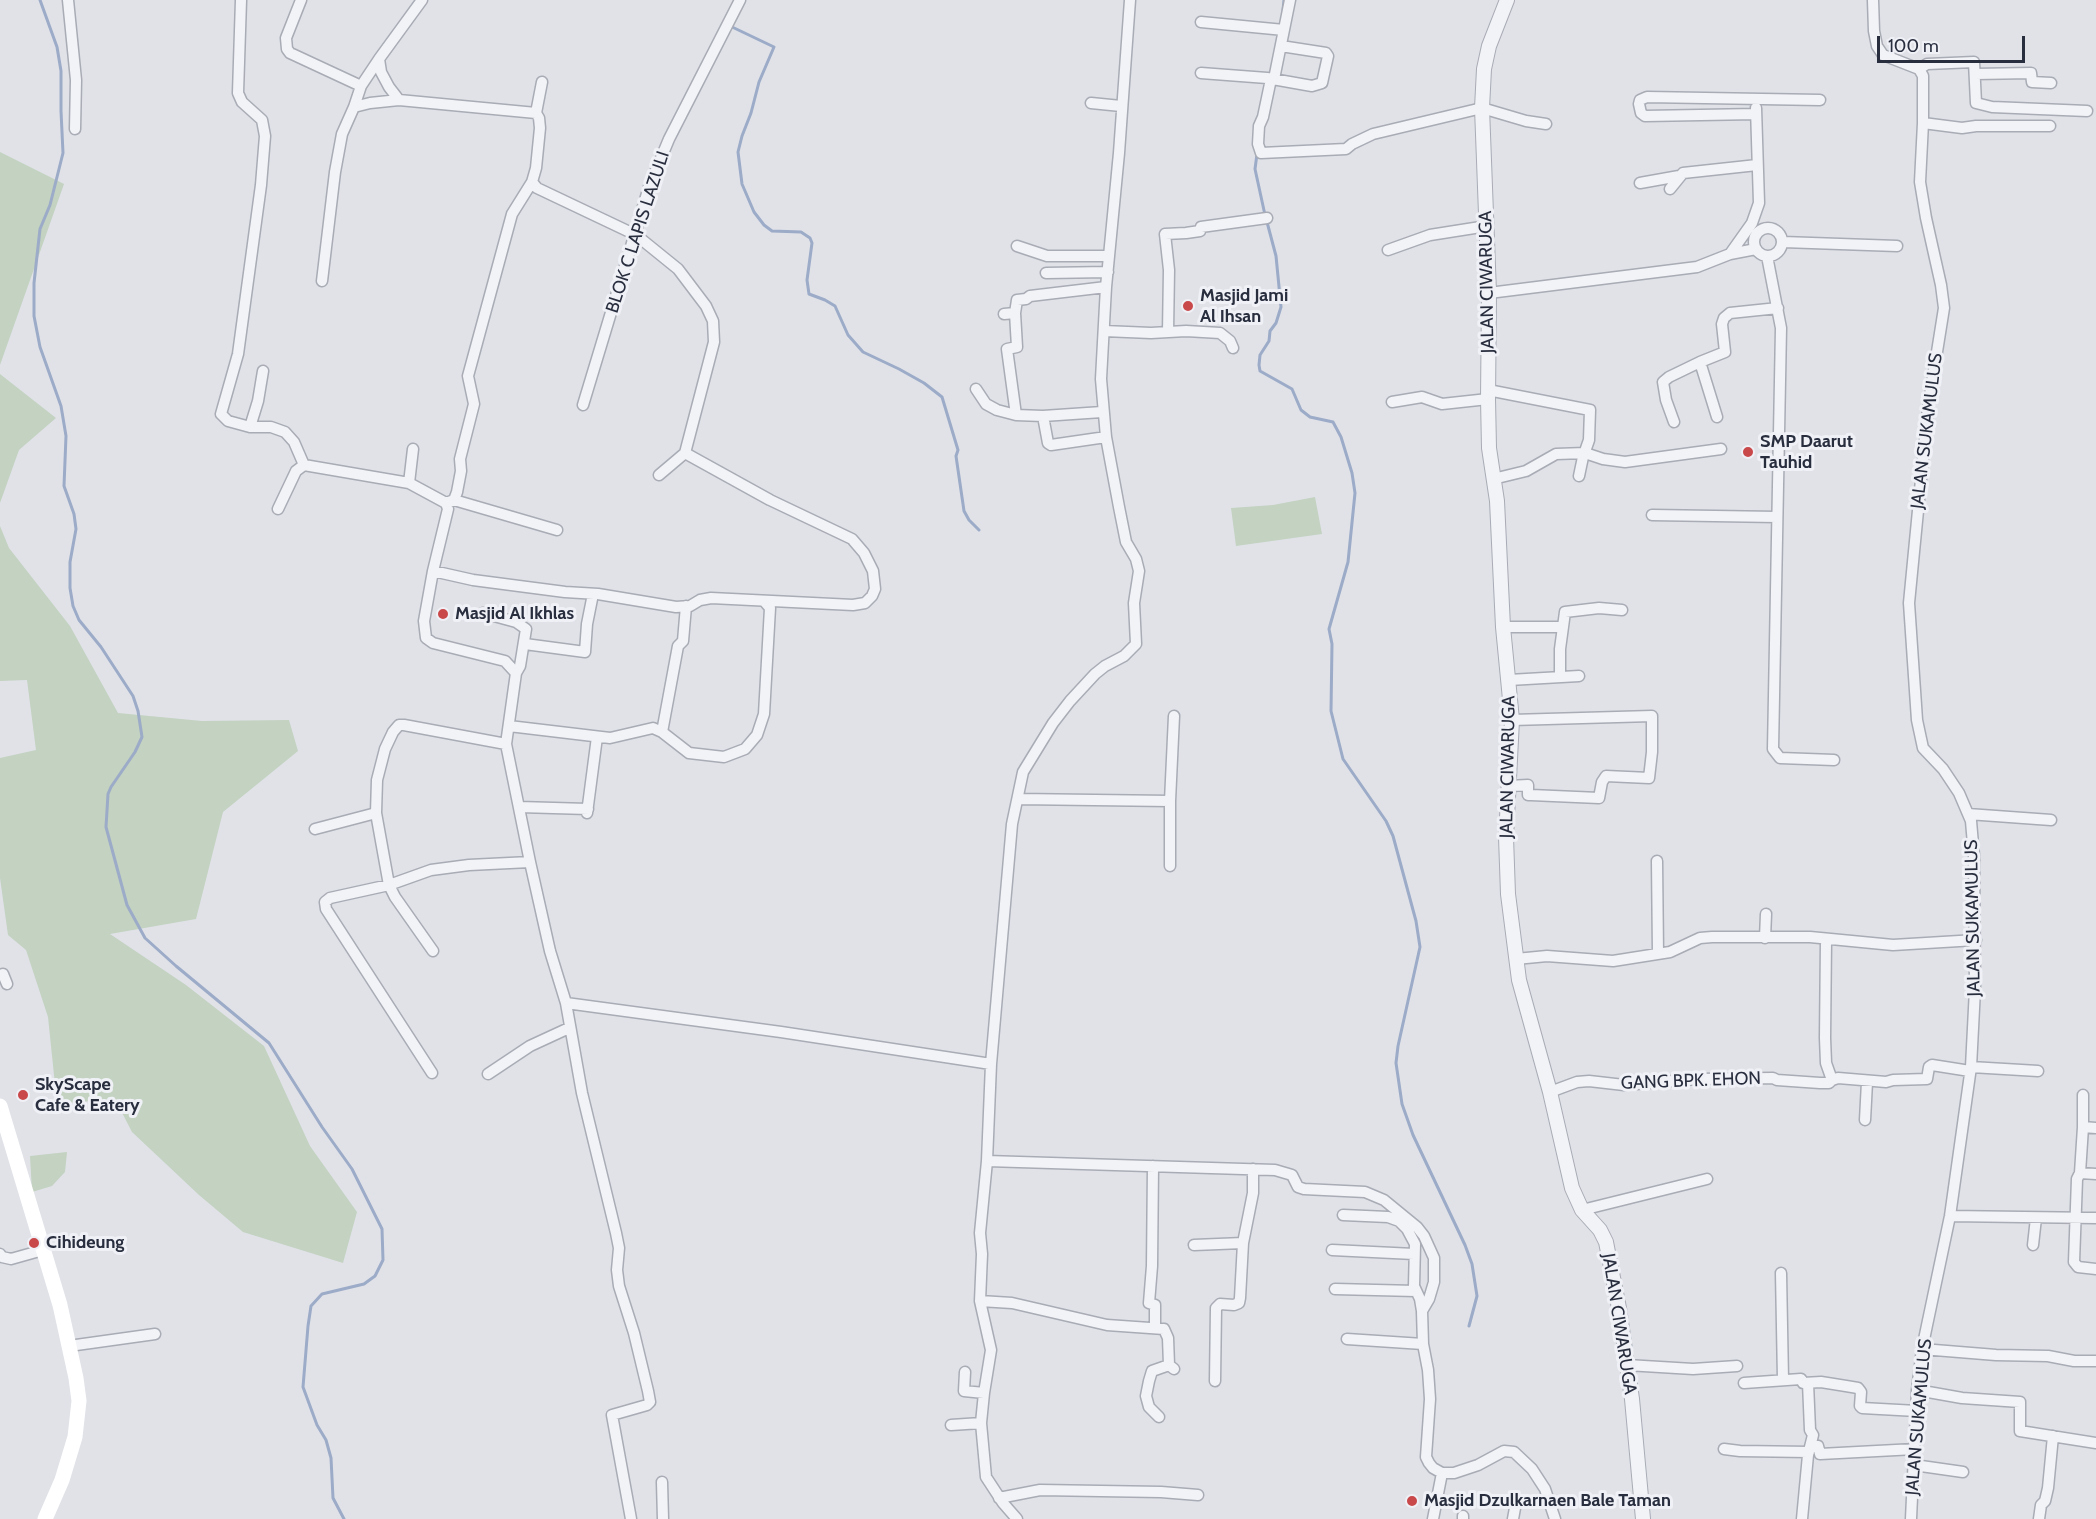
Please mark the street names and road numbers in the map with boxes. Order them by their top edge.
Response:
street label: BLOK C LAPIS LAZULI [602,148,674,316]
street label: JALAN CIWARUGA [1475,210,1499,354]
street label: JALAN SUKAMULUS [1907,352,1947,510]
street label: JALAN CIWARUGA [1496,695,1520,839]
street label: JALAN SUKAMULUS [1961,839,1985,997]
street label: GANG BPK. EHON [1621,1068,1761,1094]
street label: JALAN CIWARUGA [1597,1252,1641,1396]
street label: JALAN SUKAMULUS [1901,1338,1937,1496]

